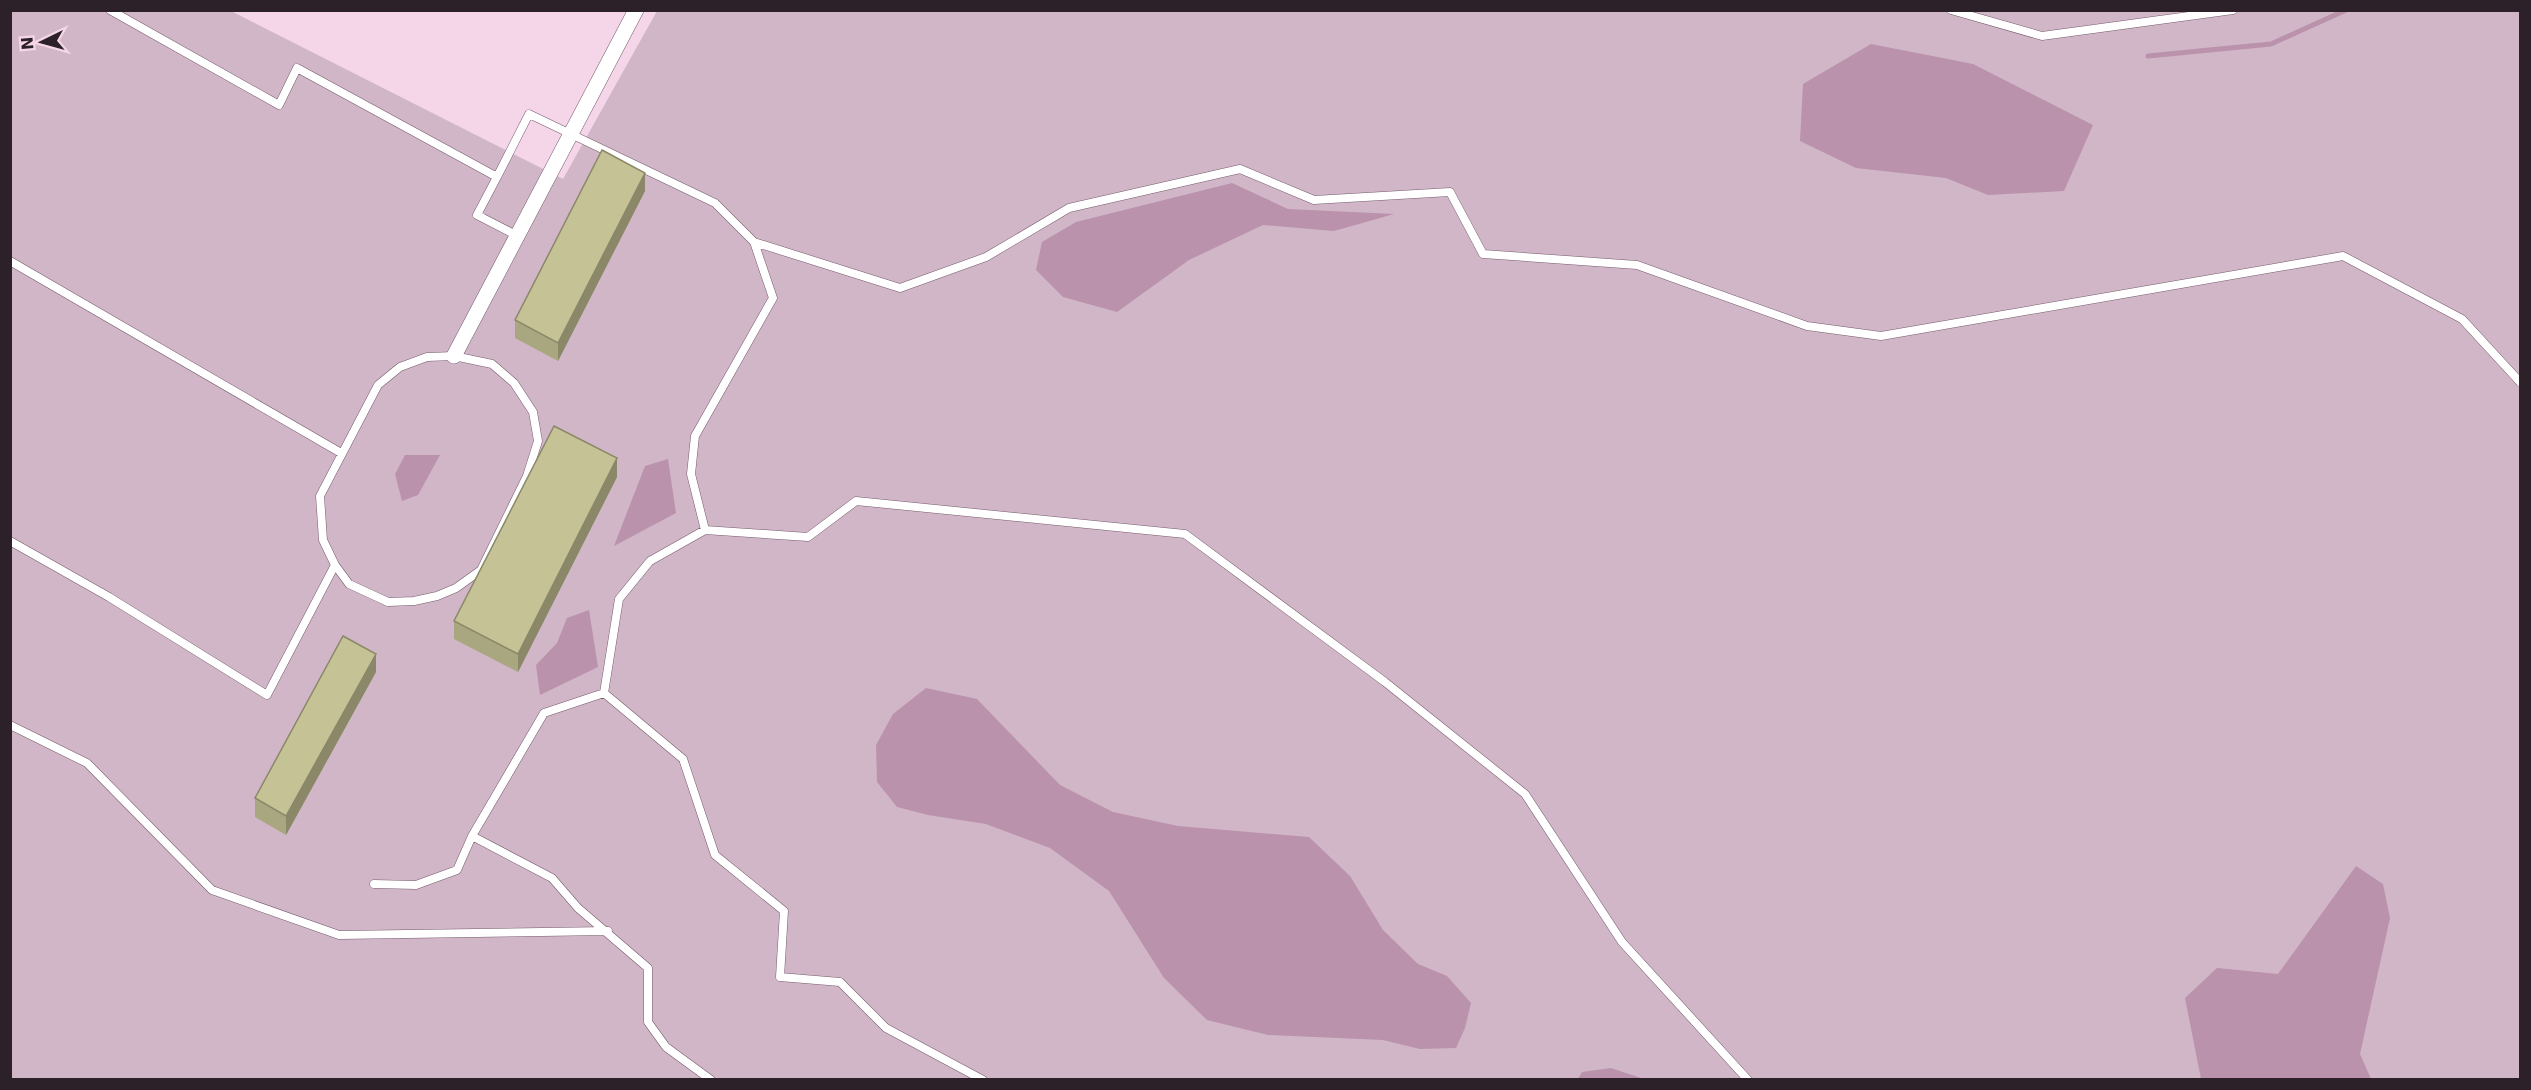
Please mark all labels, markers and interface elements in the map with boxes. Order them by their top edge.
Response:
north arrow [12,12,72,72]
text: N [18,36,38,51]

